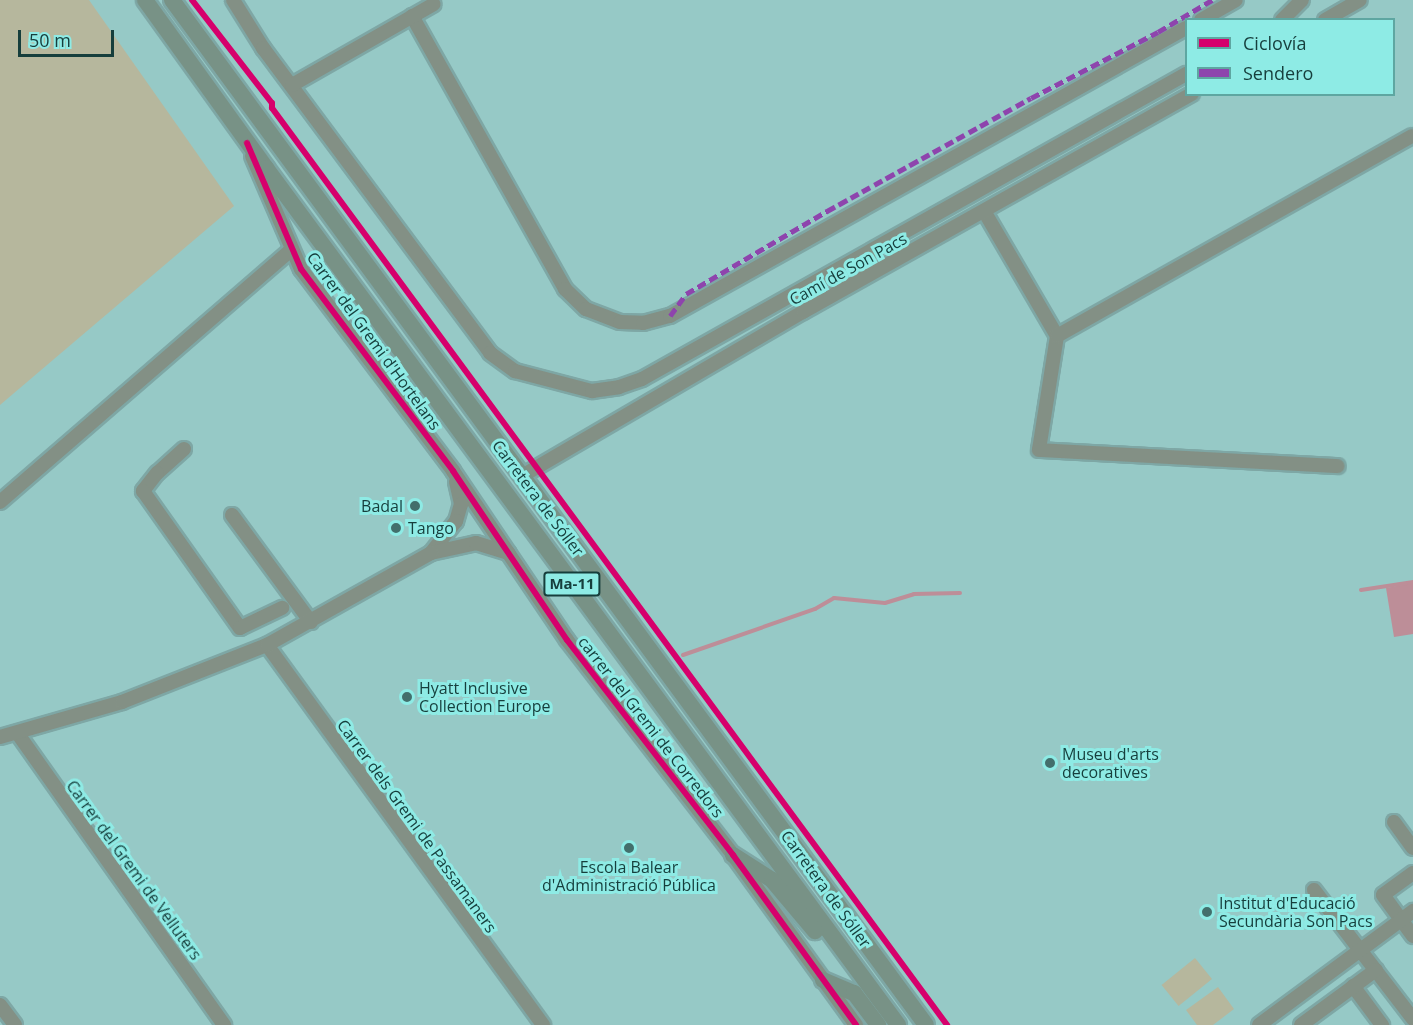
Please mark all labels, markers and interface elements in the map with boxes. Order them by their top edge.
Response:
scale bar [21,18,117,56]
legend [1185,18,1395,96]
text: 50 m [29,28,71,52]
text: Ciclovía [1243,31,1306,55]
text: Sendero [1243,61,1313,85]
street label: Camí de Son Pacs [786,229,910,309]
street label: Carrer del Gremi d'Hortelans [303,248,445,434]
street label: Carretera de Sóller [488,436,588,560]
place label: Badal [361,496,403,516]
marker: Badal [408,499,422,513]
place label: Tango [408,518,454,538]
marker: Tango [389,521,403,535]
road number: Ma-11 [542,572,602,596]
street label: carrer del Gremi de Corredors [574,633,728,821]
place label: Hyatt Inclusive Collection Europe [419,678,550,716]
marker: Hyatt Inclusive Collection Europe [400,690,414,704]
street label: Carrer dels Gremi de Passamaners [333,716,501,936]
place label: Museu d'arts decoratives [1062,744,1159,782]
marker: Museu d'arts decoratives [1043,756,1057,770]
street label: Carrer del Gremi de Velluters [62,777,206,963]
street label: Carretera de Sóller [777,827,875,951]
marker: Escola Balear d'Administració Pública [622,841,636,855]
place label: Escola Balear d'Administració Pública [542,857,716,895]
place label: Institut d'Educació Secundària Son Pacs [1219,893,1373,931]
marker: Institut d'Educació Secundària Son Pacs [1200,905,1214,919]

